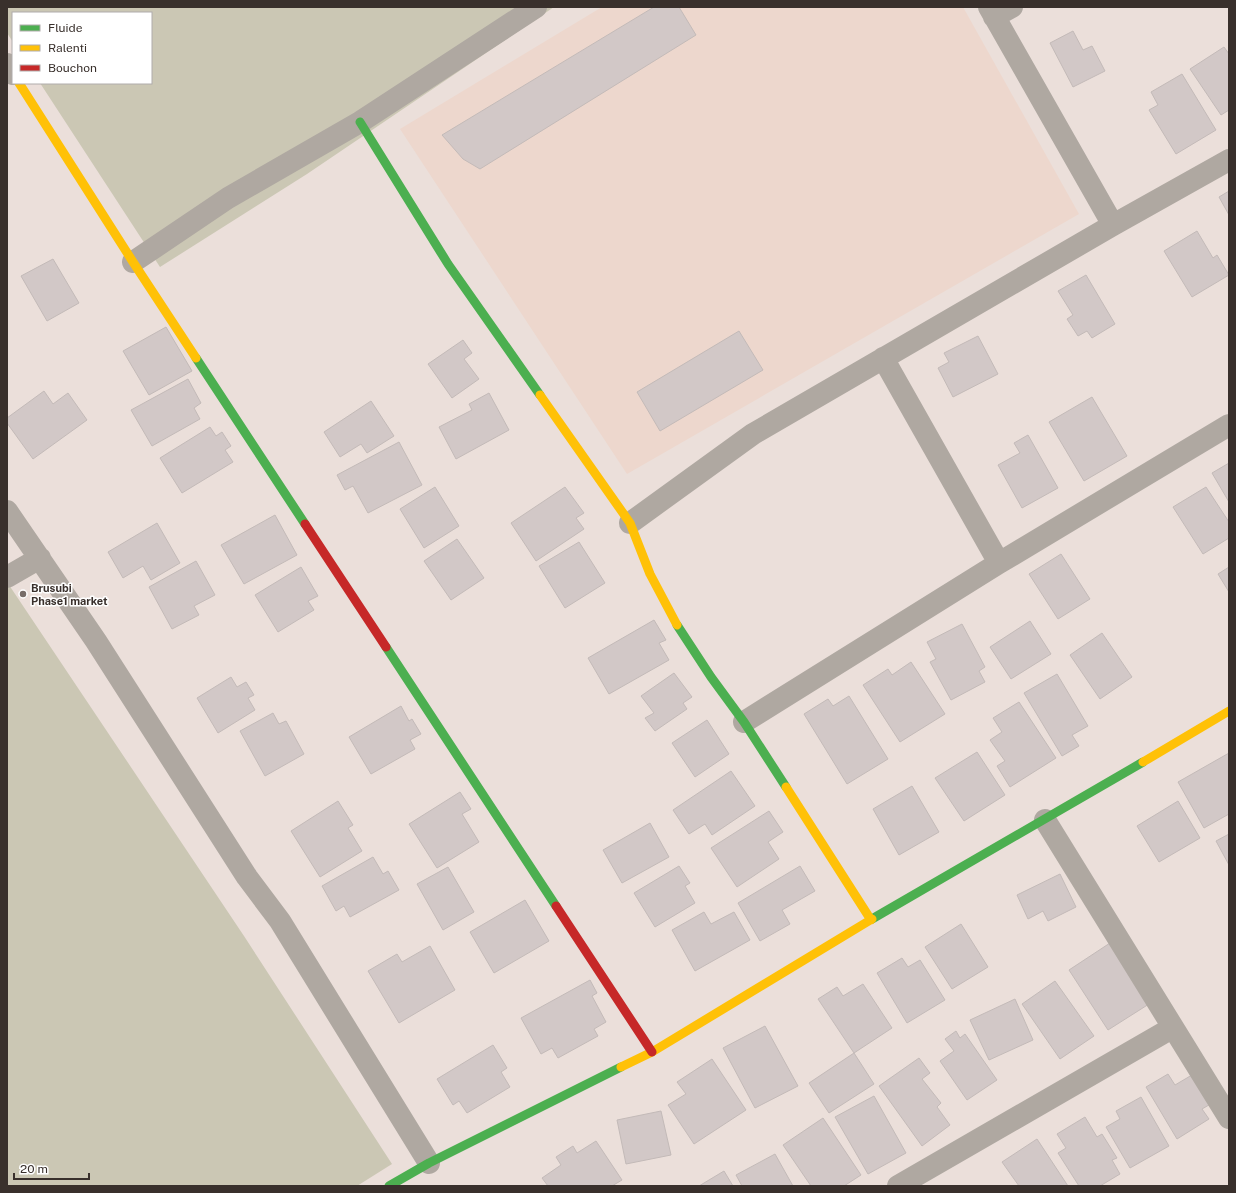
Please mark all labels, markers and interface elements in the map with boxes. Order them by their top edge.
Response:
legend [12,12,152,84]
text: Fluide [48,21,83,35]
text: Ralenti [48,41,87,55]
text: Bouchon [48,61,97,75]
place label: Brusubi Phase1 market [31,582,108,607]
marker: Brusubi Phase1 market [18,589,28,599]
scale bar [14,1155,89,1181]
text: 20 m [20,1162,48,1176]

